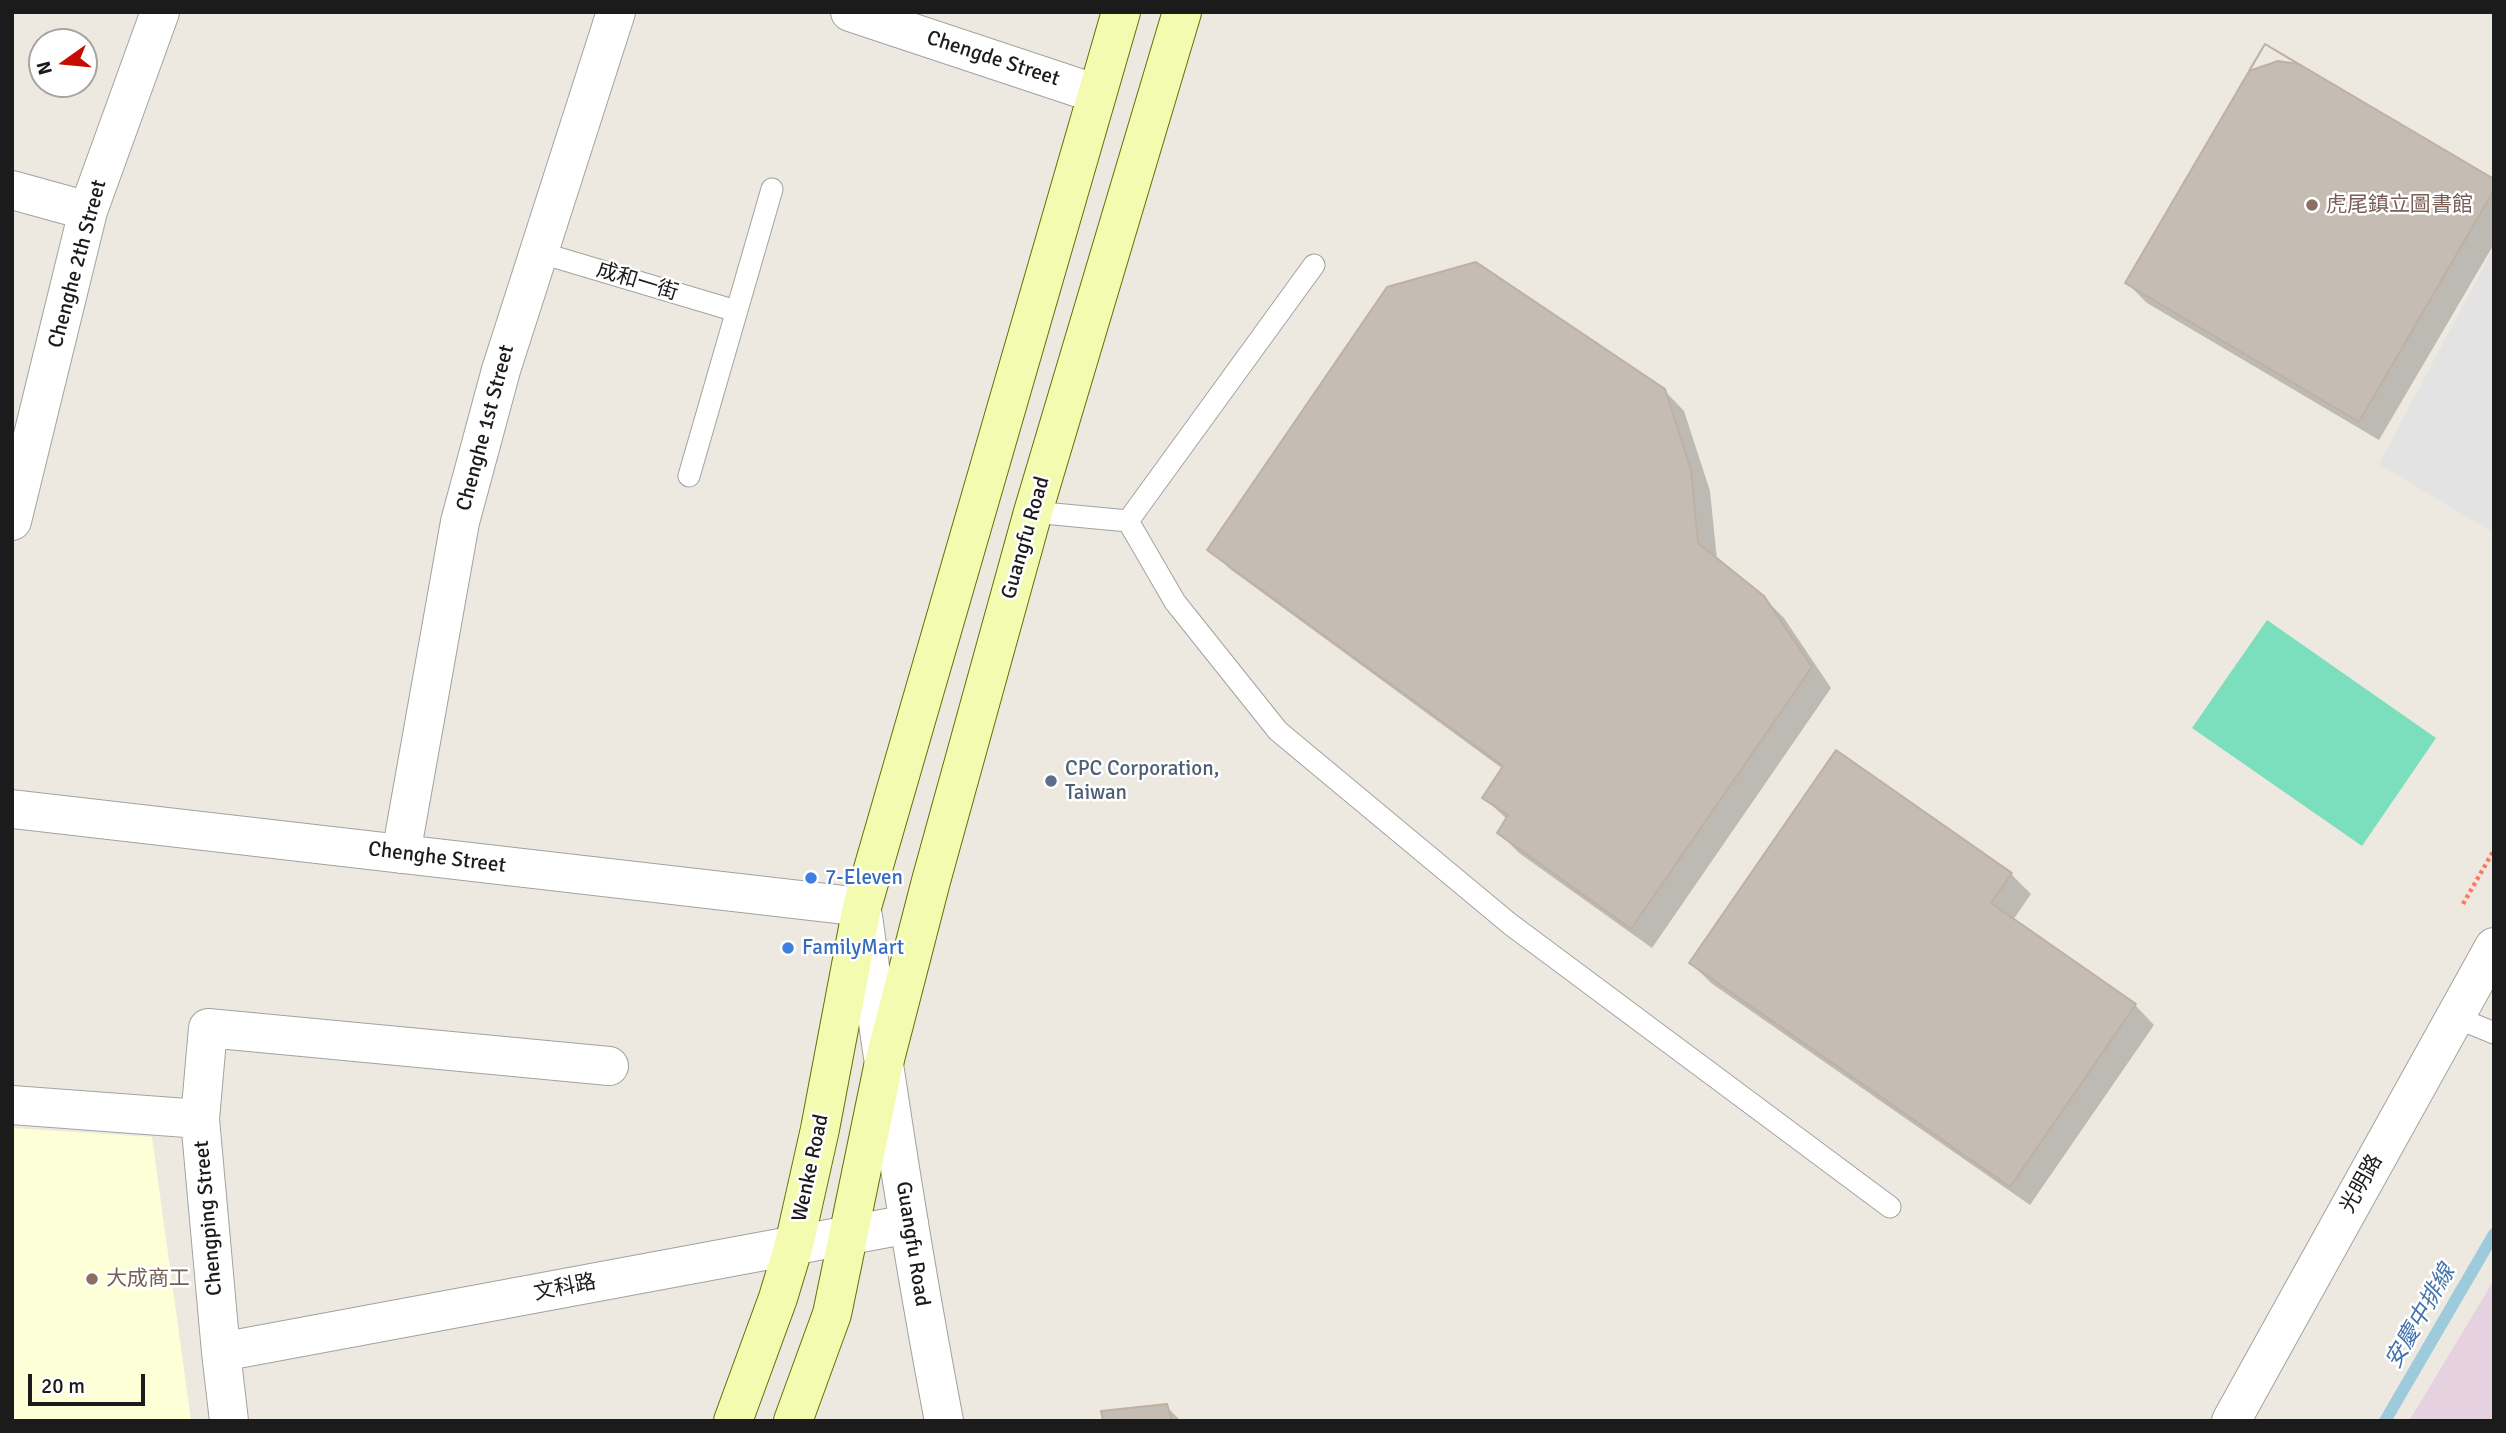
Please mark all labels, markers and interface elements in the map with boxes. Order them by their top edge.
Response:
street label: Chengde Street [923,26,1063,92]
north arrow [28,28,98,98]
text: N [31,58,58,77]
street label: Chenghe 2th Street [43,177,113,351]
place label: 虎尾鎮立圖書館 [2326,192,2473,218]
marker: 虎尾鎮立圖書館 [2304,197,2320,213]
street label: 成和一街 [593,258,681,306]
street label: Chenghe 1st Street [452,342,520,514]
street label: Guangfu Road [996,474,1056,602]
place label: CPC Corporation, Taiwan [1065,756,1219,806]
marker: CPC Corporation, Taiwan [1043,773,1059,789]
street label: Chenghe Street [367,837,507,879]
place label: 7-Eleven [825,865,903,891]
marker: 7-Eleven [803,870,819,886]
place label: FamilyMart [802,935,904,961]
marker: FamilyMart [780,940,796,956]
street label: Wenke Road [787,1112,835,1224]
street label: Chengping Street [190,1139,228,1297]
street label: 光明路 [2336,1150,2388,1218]
street label: Guangfu Road [890,1180,934,1308]
water label: 安慶中排線 [2380,1260,2462,1374]
place label: 大成商工 [106,1266,190,1292]
street label: 文科路 [532,1270,598,1306]
marker: 大成商工 [84,1271,100,1287]
scale bar [32,1360,149,1404]
text: 20 m [41,1373,85,1399]

